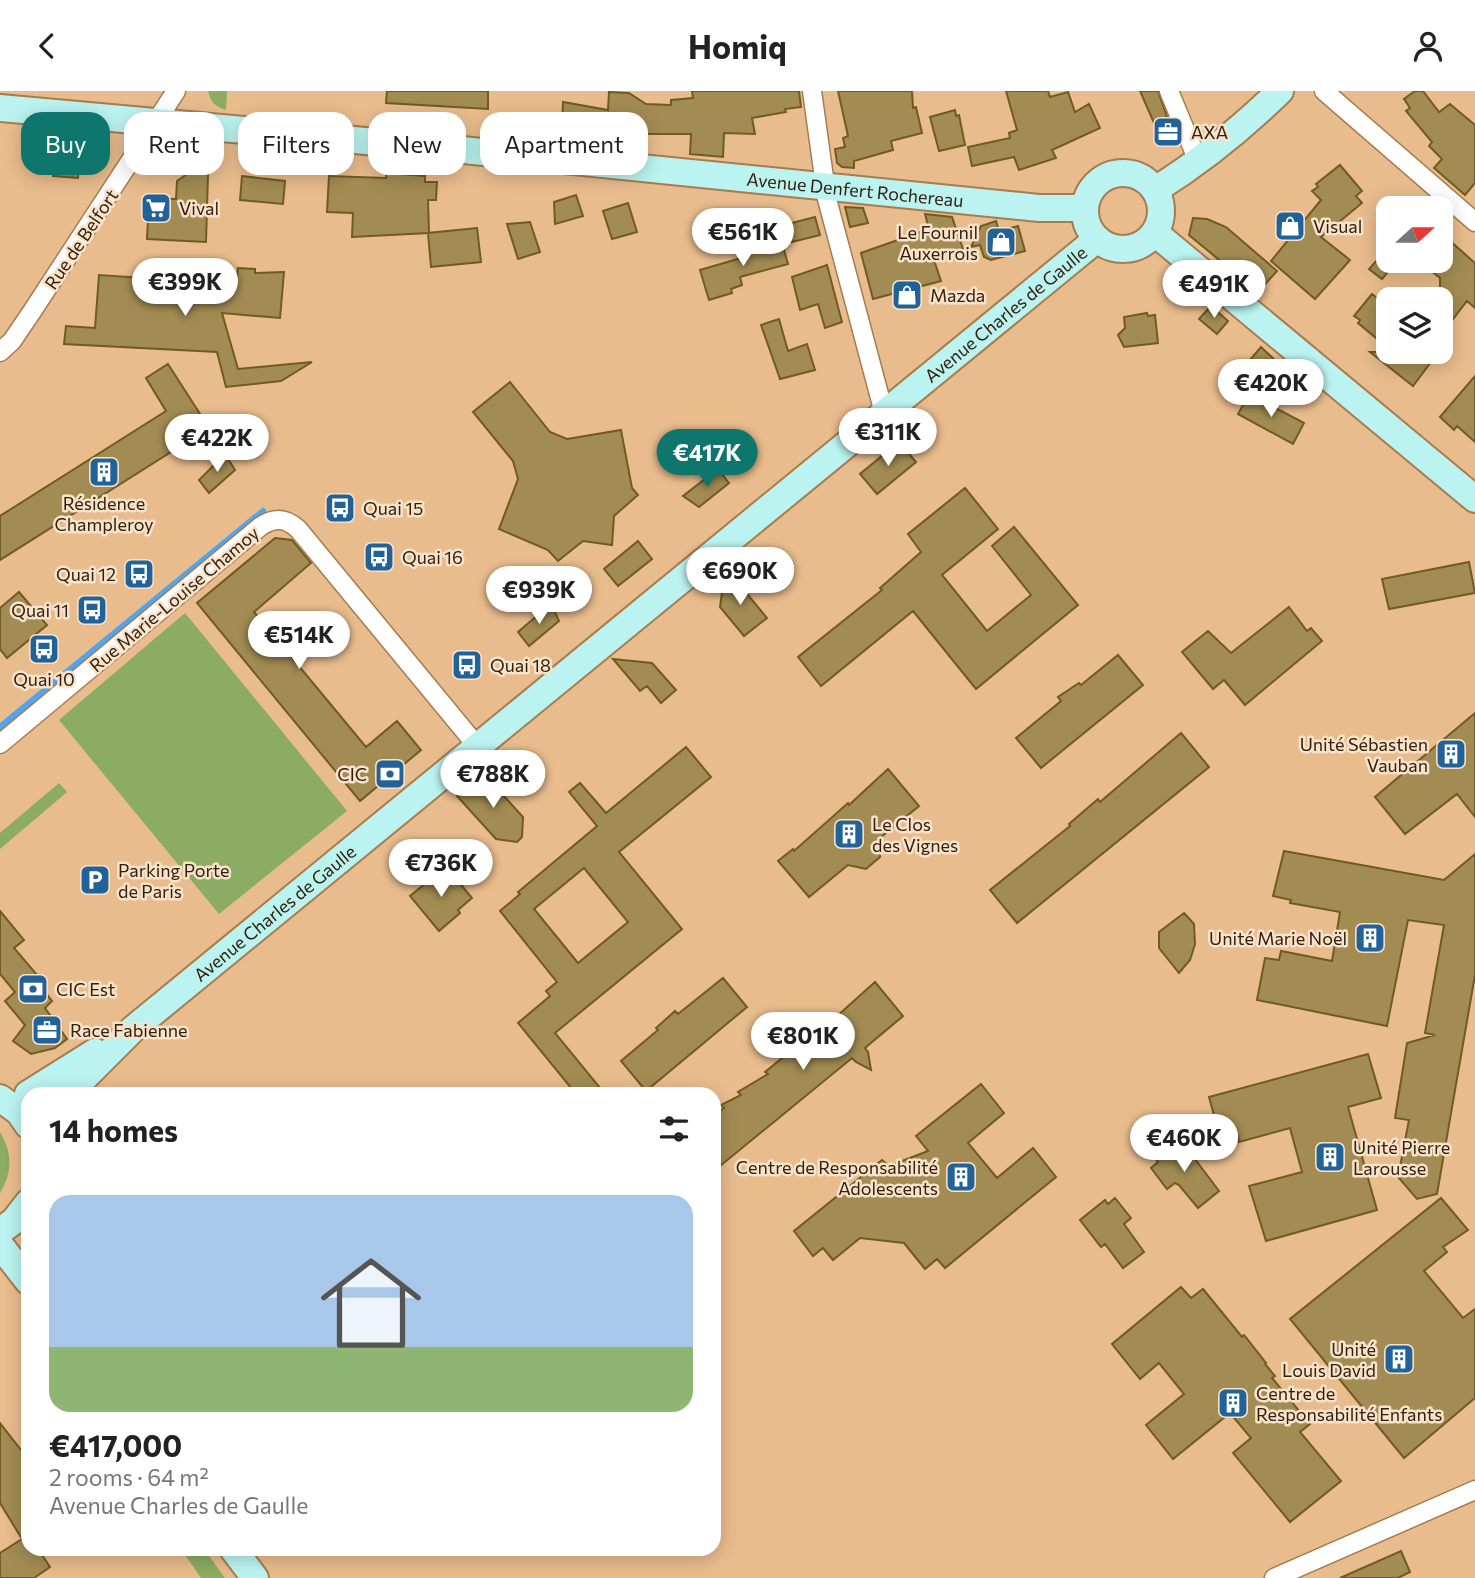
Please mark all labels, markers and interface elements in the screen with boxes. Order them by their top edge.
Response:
text: Homiq [688,26,787,66]
icon: back [28,27,66,65]
icon: person [1409,27,1447,65]
chip: Buy [21,112,110,175]
chip: Rent [124,112,224,175]
chip: Filters [238,112,354,175]
chip: New [368,112,466,175]
chip: Apartment [480,112,648,175]
office icon: AXA [1151,115,1185,149]
place label: AXA [1191,121,1228,143]
street label: Avenue Denfert Rochereau [746,168,965,211]
street label: Rue de Belfort [39,185,123,293]
supermarket icon: Vival [139,191,173,225]
north arrow [1376,196,1452,273]
map controls [1376,196,1453,364]
place label: Vival [179,197,219,219]
pin: €561K [694,209,792,268]
shop icon: Visual [1273,209,1307,243]
place label: Visual [1313,215,1362,237]
text: €561K [708,217,778,245]
place label: Le Fournil Auxerrois [897,221,978,264]
shop icon: Le Fournil Auxerrois [984,225,1018,259]
street label: Avenue Charles de Gaulle [920,241,1091,387]
pin: €399K [136,259,234,318]
pin: €491K [1165,261,1263,320]
text: €399K [148,267,222,295]
text: €491K [1179,269,1249,297]
shop icon: Mazda [890,278,924,312]
place label: Mazda [930,284,985,306]
button: layers [1376,287,1453,364]
pin: €420K [1222,359,1320,419]
text: €420K [1234,368,1308,396]
pin: €311K [839,409,937,468]
pin: €422K [168,415,266,474]
text: €311K [855,417,921,445]
text: €422K [181,423,253,451]
pin: €417K [658,429,756,489]
text: €417K [673,438,741,466]
building icon: Résidence Champleroy [87,455,121,489]
bus stop icon: Quai 15 [323,491,357,525]
place label: Résidence Champleroy [54,492,154,535]
place label: Quai 15 [363,497,423,519]
street label: Rue Marie-Louise Chamoy [85,522,263,676]
bus stop icon: Quai 16 [362,540,396,574]
place label: Quai 16 [402,546,463,568]
pin: €690K [691,547,789,607]
text: €690K [702,556,778,584]
bus stop icon: Quai 12 [122,557,156,591]
place label: Quai 12 [56,563,116,585]
pin: €939K [490,567,588,626]
text: €939K [502,575,576,603]
bus stop icon: Quai 11 [75,593,109,627]
place label: Quai 11 [11,599,69,621]
pin: €514K [250,611,348,671]
text: €514K [264,620,334,648]
bus stop icon: Quai 10 [27,632,61,666]
bus stop icon: Quai 18 [450,648,484,682]
place label: Quai 18 [490,654,551,676]
place label: Quai 10 [13,668,75,690]
place label: Unité Sébastien Vauban [1300,733,1428,776]
building icon: Unité Sébastien Vauban [1434,737,1468,771]
pin: €788K [444,751,542,810]
bank icon: CIC [373,757,407,791]
text: €788K [456,759,530,787]
place label: CIC [337,763,367,785]
place label: Le Clos des Vignes [872,813,958,856]
building icon: Le Clos des Vignes [832,817,866,851]
pin: €736K [392,839,490,899]
street label: Avenue Charles de Gaulle [189,840,360,986]
text: €736K [405,848,477,876]
place label: Parking Porte de Paris [118,859,229,902]
parking icon: Parking Porte de Paris [78,863,112,897]
building icon: Unité Marie Noël [1353,921,1387,955]
place label: Unité Marie Noël [1209,927,1347,949]
bank icon: CIC Est [16,972,50,1006]
place label: CIC Est [56,978,115,1000]
office icon: Race Fabienne [30,1013,64,1047]
pin: €801K [754,1013,852,1072]
place label: Race Fabienne [70,1019,188,1041]
text: €801K [767,1021,839,1049]
icon: filters [655,1110,693,1148]
text: 14 homes [49,1111,178,1148]
pin: €460K [1135,1115,1233,1174]
text: €460K [1146,1123,1222,1151]
place label: Unité Pierre Larousse [1353,1136,1450,1179]
building icon: Unité Pierre Larousse [1313,1140,1347,1174]
place label: Centre de Responsabilité Adolescents [736,1156,938,1199]
building icon: Centre de Responsabilité Adolescents [944,1160,978,1194]
icon: home [308,1240,434,1366]
place label: Unité Louis David [1282,1338,1376,1381]
building icon: Unité Louis David [1382,1342,1416,1376]
place label: Centre de Responsabilité Enfants [1256,1382,1442,1425]
building icon: Centre de Responsabilité Enfants [1216,1386,1250,1420]
text: €417,000 [49,1426,182,1463]
text: 2 rooms · 64 m² [49,1463,209,1491]
text: Avenue Charles de Gaulle [49,1491,308,1519]

